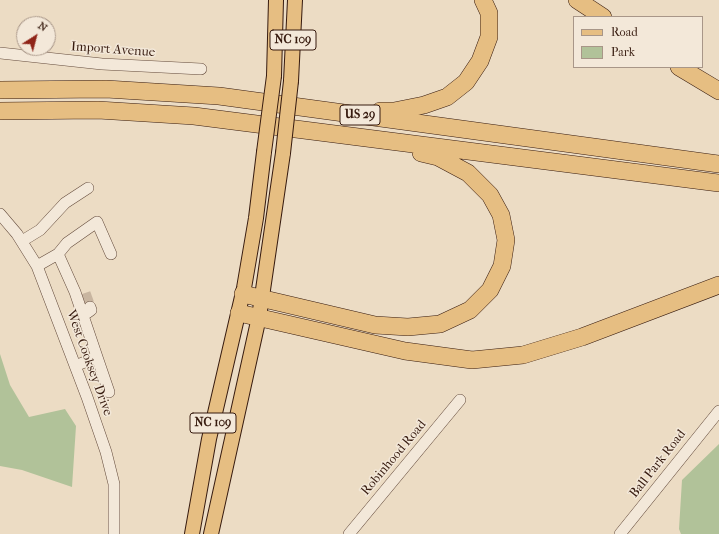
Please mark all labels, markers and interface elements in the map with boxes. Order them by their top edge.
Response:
north arrow [16,16,56,56]
legend [573,16,703,68]
text: N [36,19,50,34]
text: Road [611,25,638,39]
road number: NC 109 [270,30,316,50]
street label: Import Avenue [70,39,156,61]
text: Park [611,45,635,59]
road number: US 29 [340,105,380,125]
street label: West Cooksey Drive [63,308,115,418]
road number: NC 109 [190,413,236,433]
street label: Robinhood Road [358,417,430,499]
street label: Ball Park Road [627,427,689,501]

